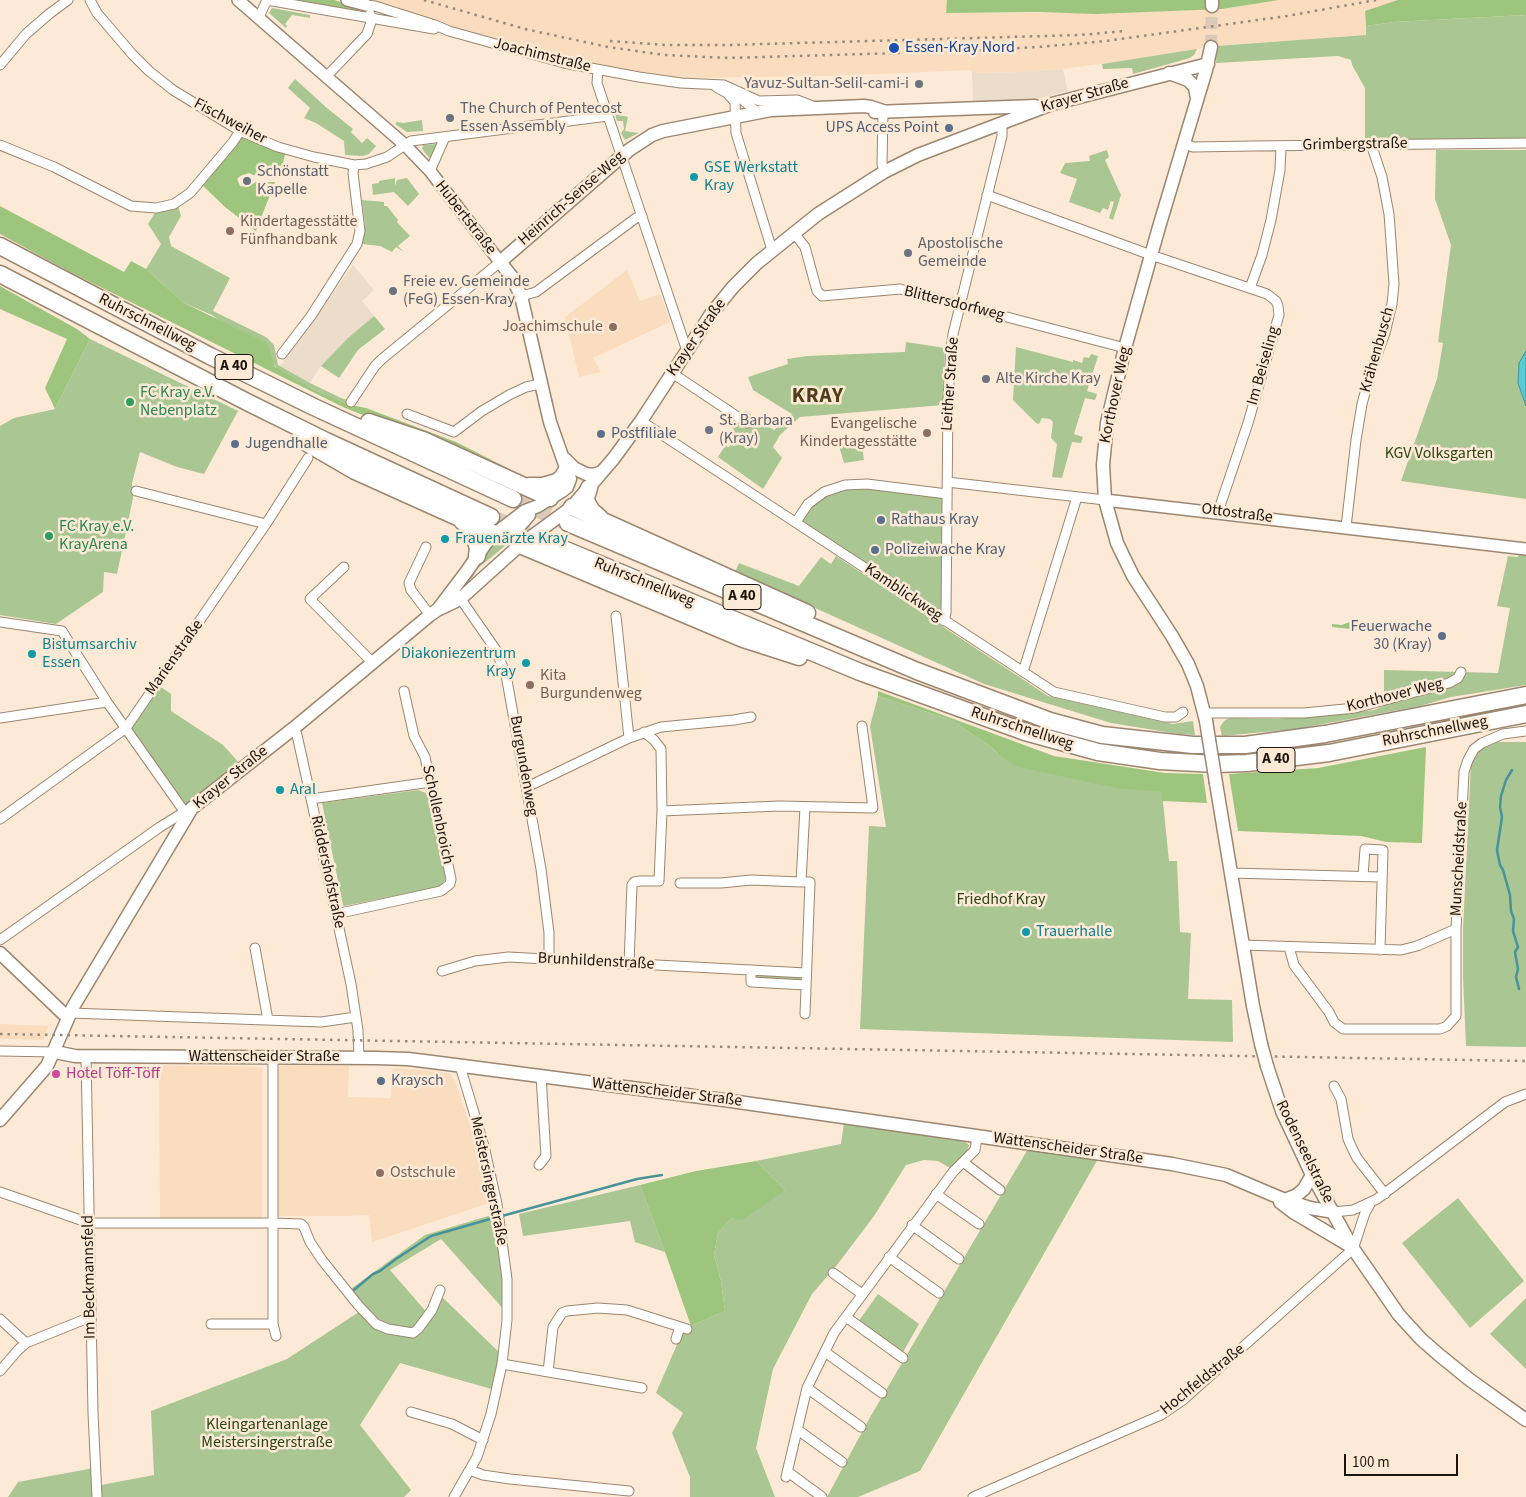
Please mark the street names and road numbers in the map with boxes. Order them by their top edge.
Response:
street label: Joachimstraße [491,35,593,77]
street label: Krayer Straße [1039,74,1131,118]
street label: Fischweiher [190,95,270,149]
street label: Grimbergstraße [1302,134,1408,156]
street label: Heinrich-Sense-Weg [515,148,629,250]
street label: Hubertstraße [430,177,500,259]
street label: Blittersdorfweg [902,282,1006,326]
street label: Ruhrschnellweg [95,290,199,356]
street label: Krayer Straße [663,295,731,381]
street label: Krähenbusch [1357,305,1399,395]
street label: Im Beiseling [1244,324,1284,408]
street label: Leither Straße [938,336,964,432]
street label: Korthover Weg [1096,345,1136,445]
road number: A 40 [215,354,253,380]
street label: Ottostraße [1200,500,1274,528]
street label: Ruhrschnellweg [591,554,697,612]
street label: Kamblickweg [860,560,946,626]
road number: A 40 [723,584,761,610]
street label: Marienstraße [142,616,208,700]
street label: Korthover Weg [1345,675,1445,717]
street label: Ruhrschnellweg [968,703,1076,755]
street label: Ruhrschnellweg [1381,712,1489,752]
street label: Burgundenweg [505,714,541,818]
street label: Krayer Straße [190,742,272,814]
road number: A 40 [1257,748,1295,772]
street label: Schollenbroich [417,764,457,866]
street label: Munscheidstraße [1447,801,1473,917]
street label: Riddershofstraße [306,814,348,930]
street label: Brunhildenstraße [537,949,655,975]
street label: Wattenscheider Straße [188,1047,340,1067]
street label: Wattenscheider Straße [591,1074,743,1112]
street label: Rodenseelstraße [1271,1097,1337,1207]
street label: Meistersingerstraße [465,1115,511,1247]
street label: Wattenscheider Straße [992,1129,1144,1169]
street label: Im Beckmannsfeld [79,1215,101,1339]
street label: Hochfeldstraße [1157,1340,1249,1420]

